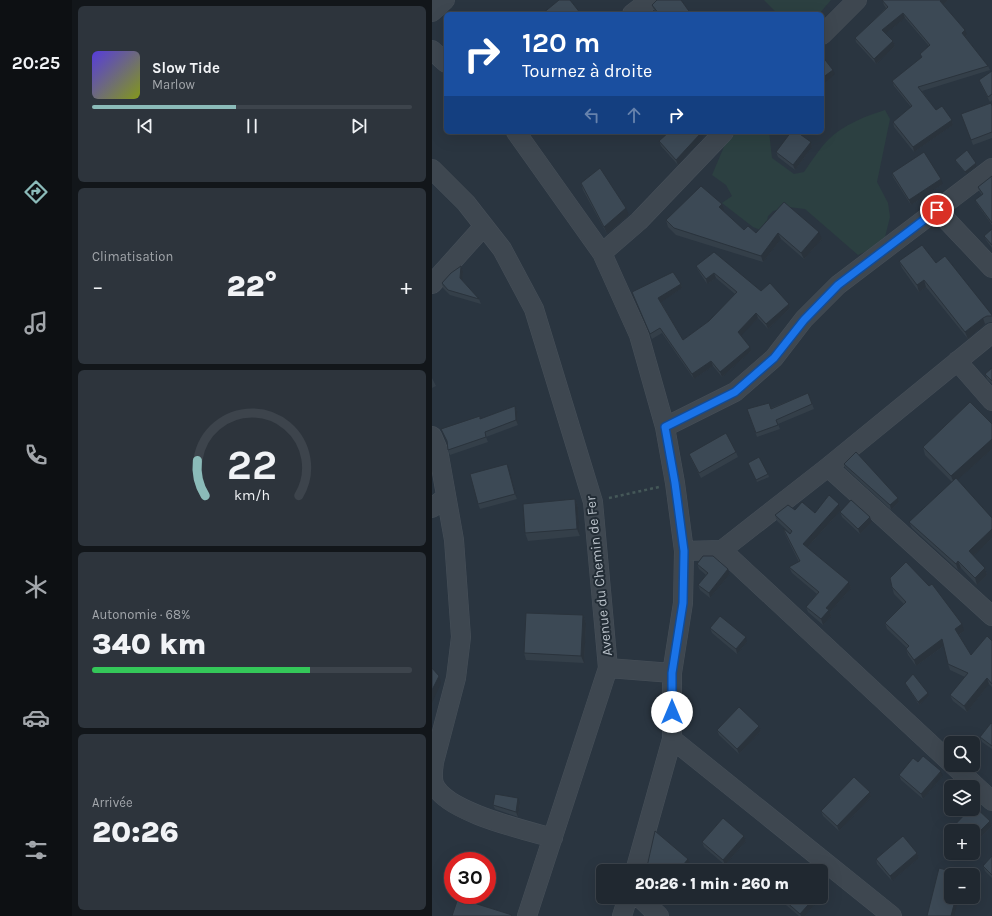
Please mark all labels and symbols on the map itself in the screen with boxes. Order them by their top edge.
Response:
pin [920,193,954,227]
street label: Avenue du Chemin de Fer [582,494,616,657]
position arrow [651,691,693,733]
speed limit sign: 30 [444,852,496,904]

